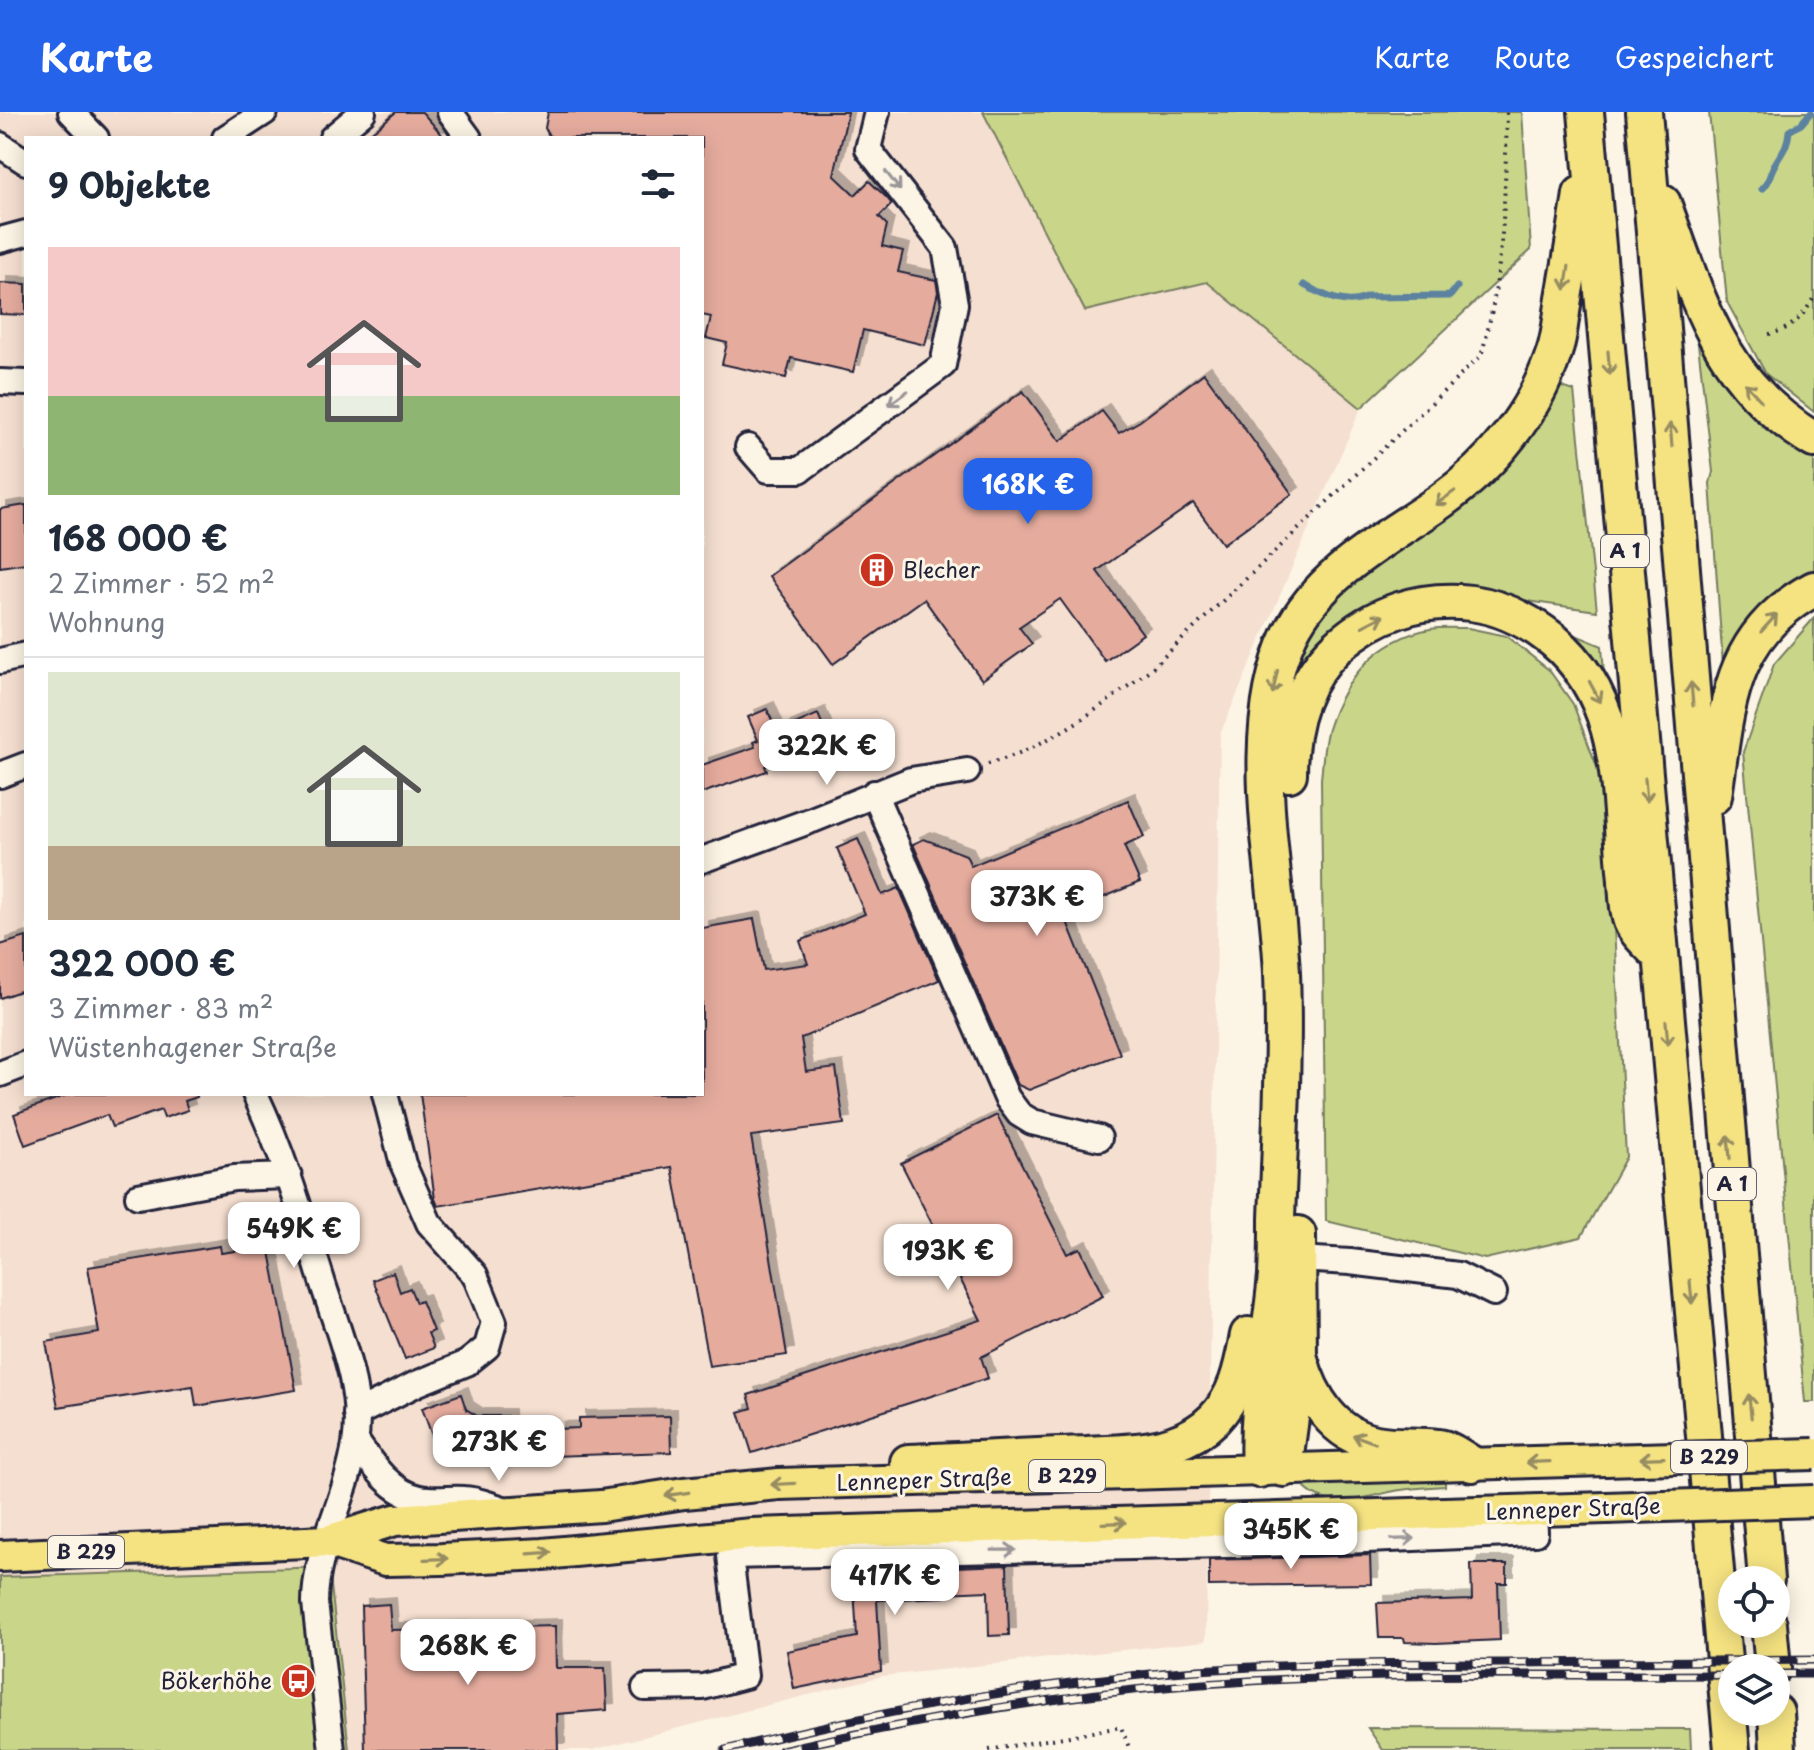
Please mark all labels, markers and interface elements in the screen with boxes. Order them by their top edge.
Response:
text: Karte [40,28,153,85]
text: Karte [1374,35,1450,78]
text: Route [1494,35,1571,78]
text: Gespeichert [1615,35,1774,78]
text: 9 Objekte [48,158,211,210]
icon: filters [636,162,680,206]
one-way arrow [884,170,901,191]
one-way arrow [1559,265,1574,291]
icon: home [292,299,436,443]
one-way arrow [1601,349,1616,376]
one-way arrow [1745,382,1763,402]
one-way arrow [888,389,909,406]
one-way arrow [1663,422,1678,449]
pin: 168K € [963,458,1093,526]
text: 168K € [981,464,1075,503]
one-way arrow [1435,489,1456,506]
text: 168 000 € [48,511,228,563]
road number: A 1 [1601,535,1649,567]
building icon: Blecher [858,551,896,589]
place label: Blecher [903,552,981,585]
text: 2 Zimmer · 52 m² [48,563,275,602]
text: Wohnung [48,602,165,641]
one-way arrow [1360,613,1384,629]
one-way arrow [1760,613,1778,633]
one-way arrow [1267,669,1282,695]
one-way arrow [1587,679,1603,703]
one-way arrow [1684,681,1699,708]
pin: 322K € [762,719,892,787]
icon: home [292,724,436,868]
text: 322K € [777,725,877,764]
one-way arrow [1639,776,1654,803]
pin: 373K € [972,870,1102,938]
text: 373K € [989,876,1085,915]
text: 322 000 € [48,936,236,988]
text: 3 Zimmer · 83 m² [48,988,273,1027]
one-way arrow [1660,1020,1675,1046]
text: Wüstenhagener Straße [48,1027,337,1066]
one-way arrow [1721,1134,1736,1161]
road number: A 1 [1708,1168,1756,1200]
pin: 549K € [229,1202,359,1270]
text: 549K € [246,1208,342,1247]
pin: 193K € [883,1224,1013,1292]
text: 193K € [902,1230,994,1269]
one-way arrow [1684,1278,1699,1305]
one-way arrow [1743,1393,1758,1420]
pin: 273K € [434,1415,564,1483]
text: 273K € [451,1421,547,1460]
one-way arrow [1352,1430,1377,1445]
road number: B 229 [1671,1441,1747,1473]
one-way arrow [1639,1451,1666,1466]
one-way arrow [1525,1454,1552,1469]
street label: Lenneper Straße [836,1459,1012,1498]
road number: B 229 [1029,1460,1105,1492]
one-way arrow [770,1477,797,1492]
one-way arrow [665,1487,690,1502]
street label: Lenneper Straße [1485,1488,1661,1527]
pin: 345K € [1226,1503,1356,1571]
text: 345K € [1242,1509,1340,1548]
one-way arrow [1100,1515,1127,1530]
one-way arrow [1389,1531,1416,1546]
road number: B 229 [48,1536,124,1568]
one-way arrow [990,1543,1017,1558]
one-way arrow [526,1545,553,1560]
pin: 417K € [830,1549,960,1617]
one-way arrow [422,1551,449,1566]
text: 417K € [849,1555,941,1594]
map controls [1718,1566,1790,1726]
button: locate [1718,1566,1790,1638]
pin: 268K € [403,1619,533,1687]
text: 268K € [419,1625,517,1664]
button: layers [1718,1654,1790,1726]
bus stop icon: Bökerhöhe [279,1662,317,1700]
place label: Bökerhöhe [160,1663,272,1696]

